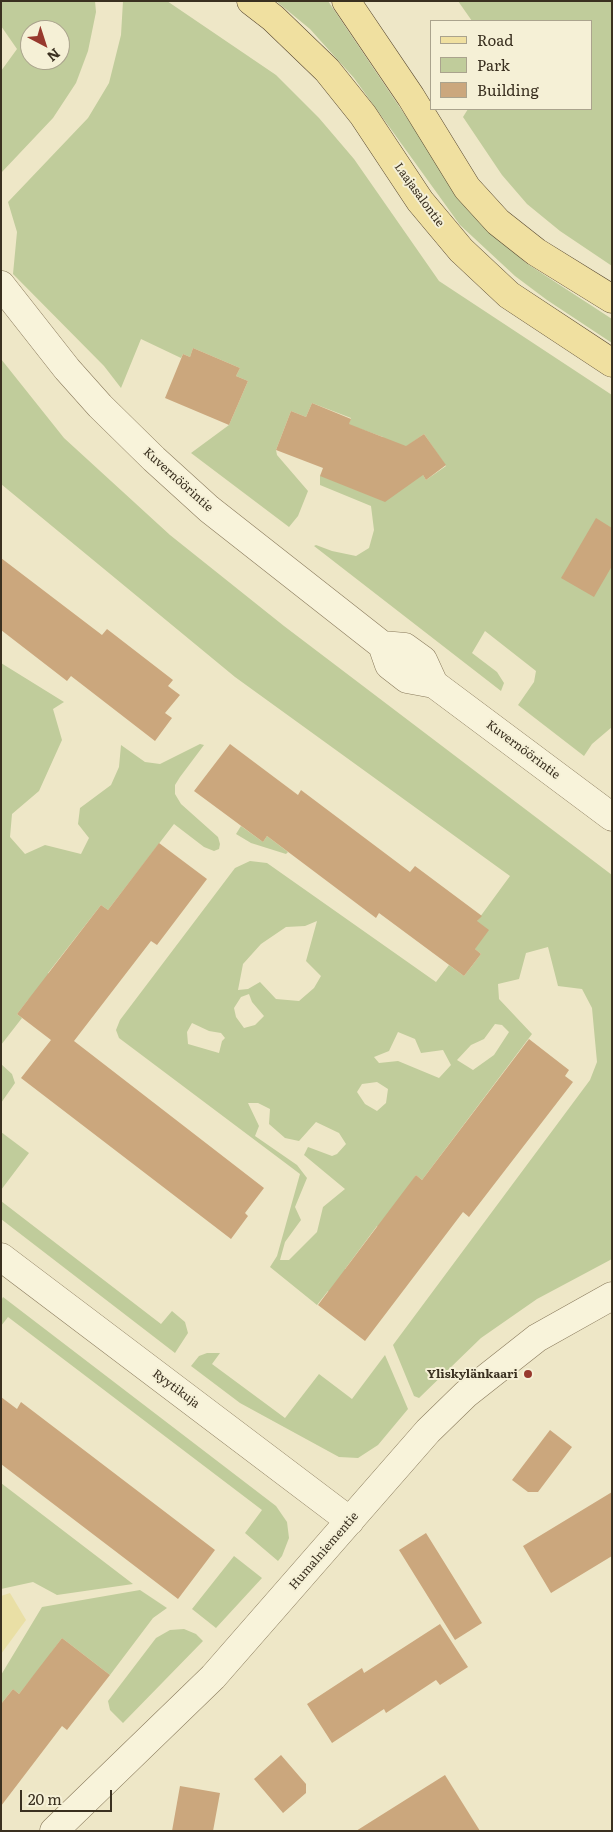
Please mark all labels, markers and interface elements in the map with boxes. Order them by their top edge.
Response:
north arrow [20,20,70,70]
legend [430,20,593,110]
text: Road [477,28,513,51]
text: N [43,44,65,67]
text: Park [477,53,510,76]
text: Building [477,78,539,101]
street label: Laajasalontie [391,160,447,230]
street label: Kuvernöörintie [140,445,216,515]
street label: Kuvernöörintie [483,718,563,782]
street label: Ryytikuja [150,1367,202,1411]
place label: Yliskylänkaari [427,1367,518,1381]
marker: Yliskylänkaari [522,1368,534,1380]
street label: Humalniementie [286,1509,362,1593]
scale bar [22,1780,115,1812]
text: 20 m [28,1787,62,1810]

